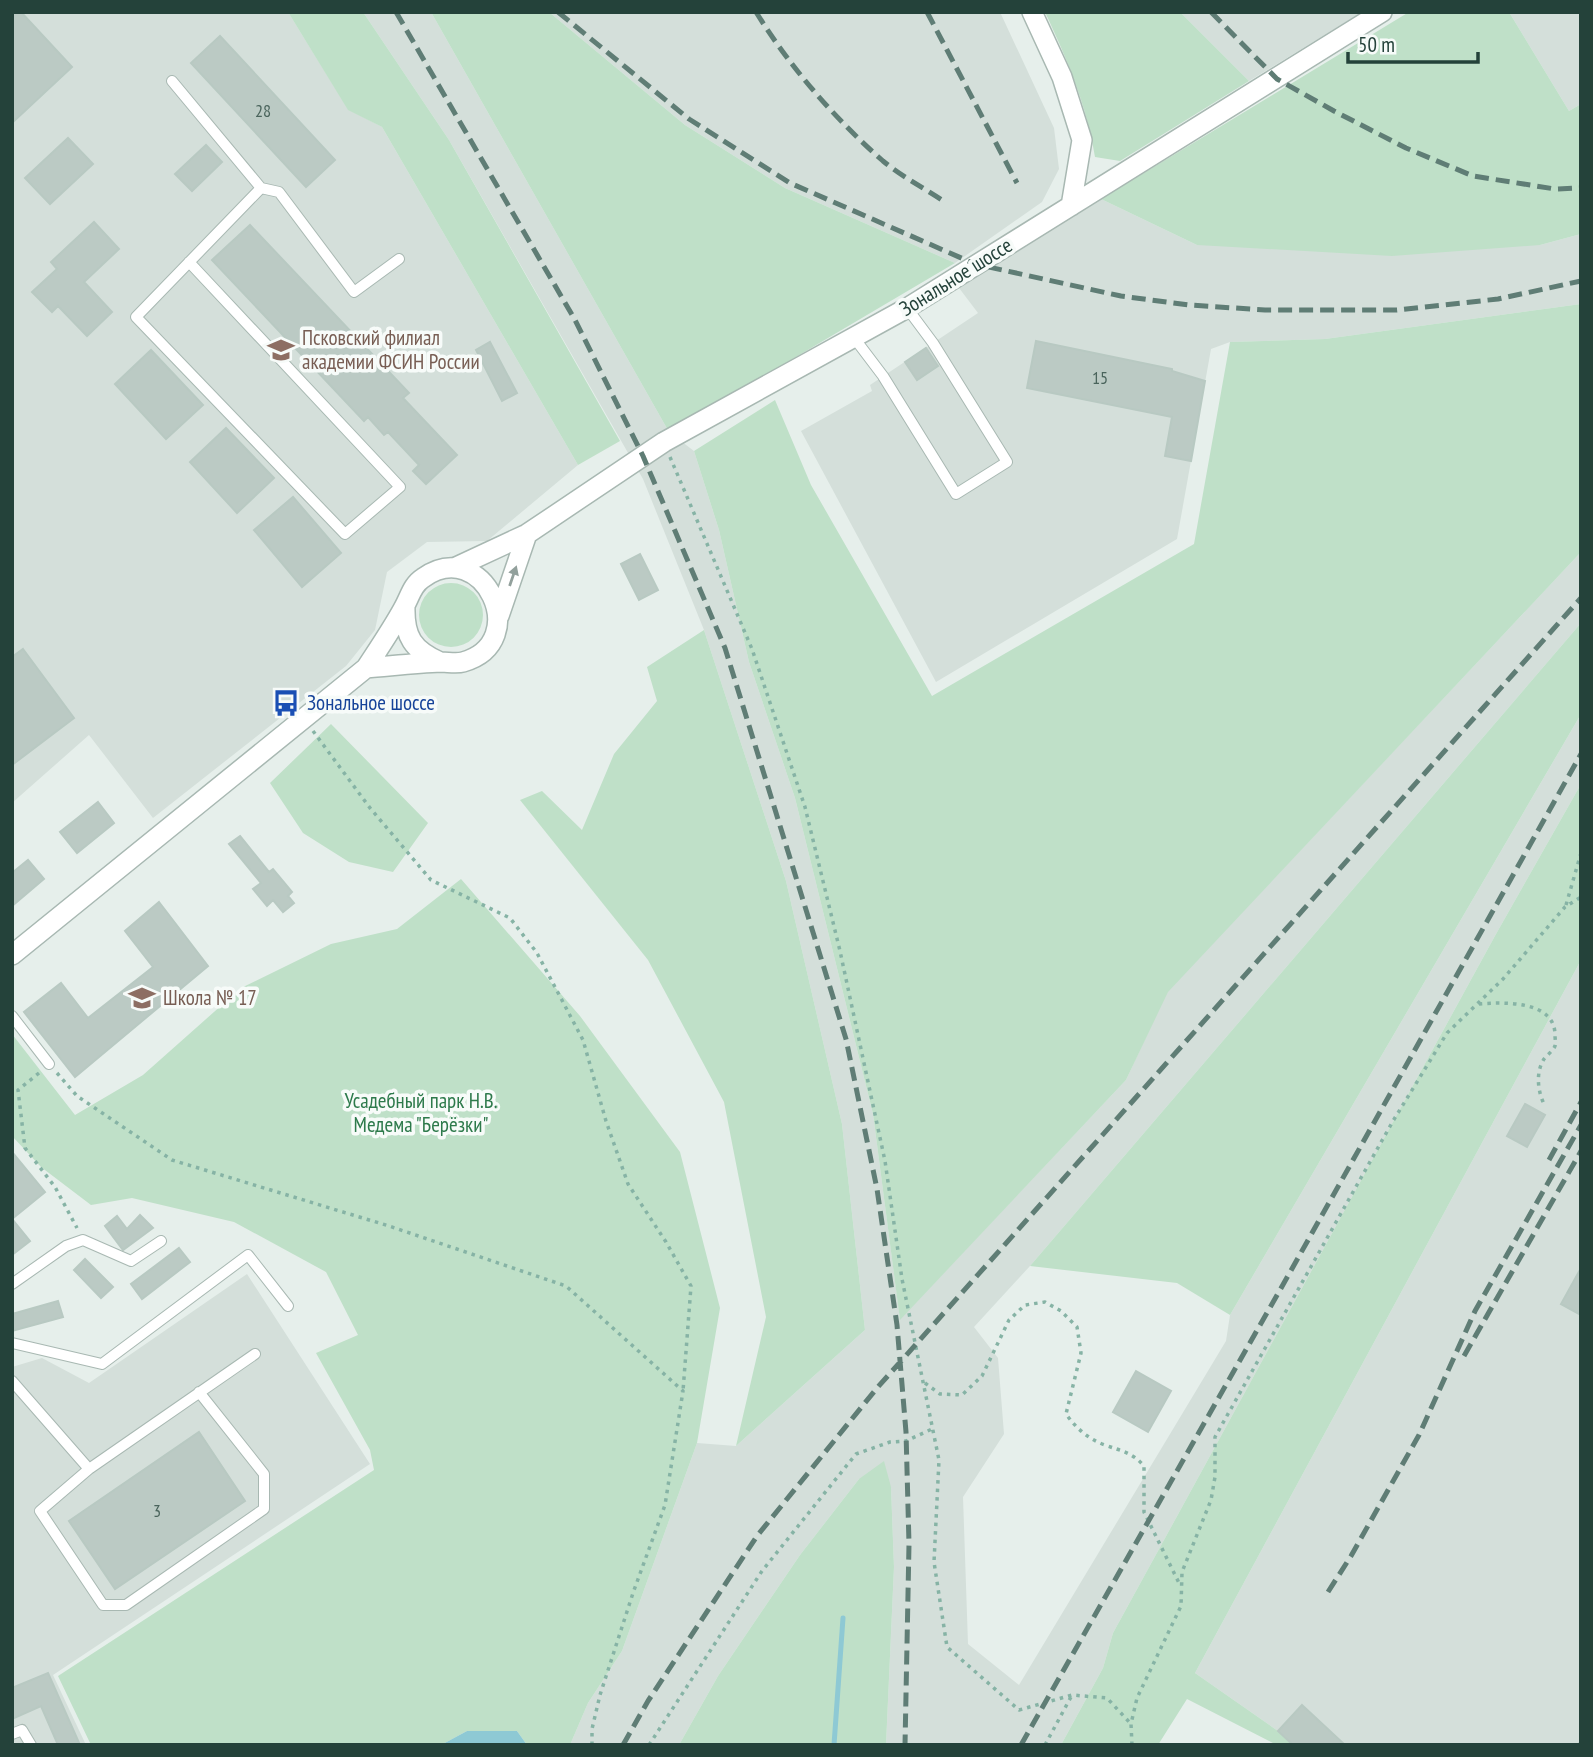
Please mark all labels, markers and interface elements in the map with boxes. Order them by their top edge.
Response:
scale bar [1348,21,1478,65]
text: 50 m [1358,31,1395,58]
house number: 28 [255,99,271,122]
street label: Зональное шоссе [894,231,1017,322]
place label: Псковский филиал академии ФСИН России [302,324,480,375]
school or university icon: Псковский филиал академии ФСИН России [266,335,296,365]
house number: 15 [1092,366,1108,389]
one-way arrow [508,566,519,587]
bus stop icon: Зональное шоссе [271,688,301,718]
place label: Зональное шоссе [307,689,435,716]
school or university icon: Школа № 17 [127,983,157,1013]
place label: Школа № 17 [163,984,257,1011]
park label: Усадебный парк Н.В. Медема "Берёзки" [345,1087,497,1138]
house number: 3 [153,1499,161,1522]

